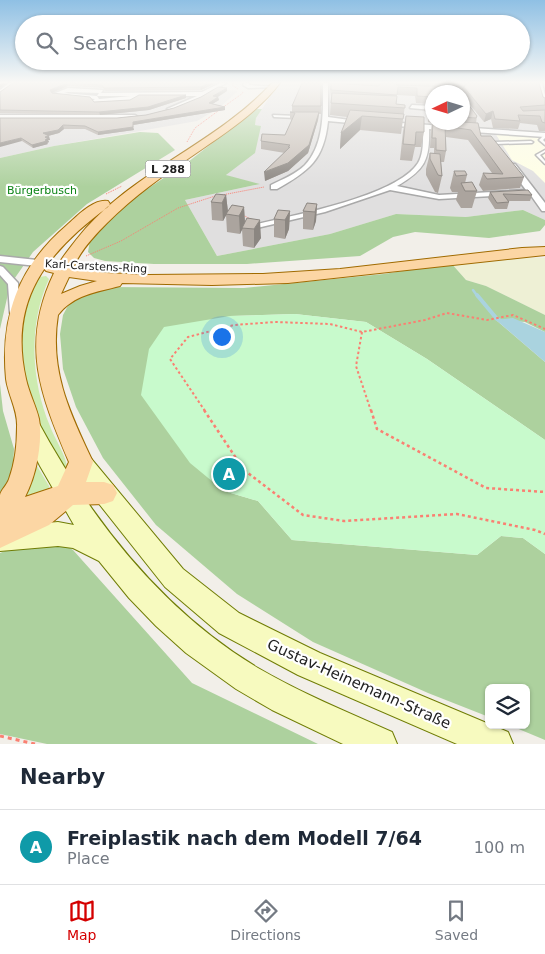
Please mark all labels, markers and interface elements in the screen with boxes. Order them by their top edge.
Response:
search box [15,15,530,70]
icon: search [33,29,61,57]
text: Search here [73,32,187,54]
north arrow [425,85,470,130]
road number: L 288 [146,160,190,178]
park label: Bürgerbusch [7,184,77,197]
street label: Karl-Carstens-Ring [45,257,147,276]
your location [209,324,235,350]
pin: A [213,455,245,493]
street label: Gustav-Heinemann-Straße [264,635,454,733]
map controls [485,684,530,729]
button: layers [485,684,530,729]
text: Nearby [20,765,105,789]
text: Freiplastik nach dem Modell 7/64 [67,827,422,849]
text: A [30,838,42,857]
text: 100 m [474,838,525,857]
text: Place [67,849,110,868]
tab: Map [67,897,96,943]
tab: Directions [230,897,301,943]
tab: Saved [435,897,478,943]

